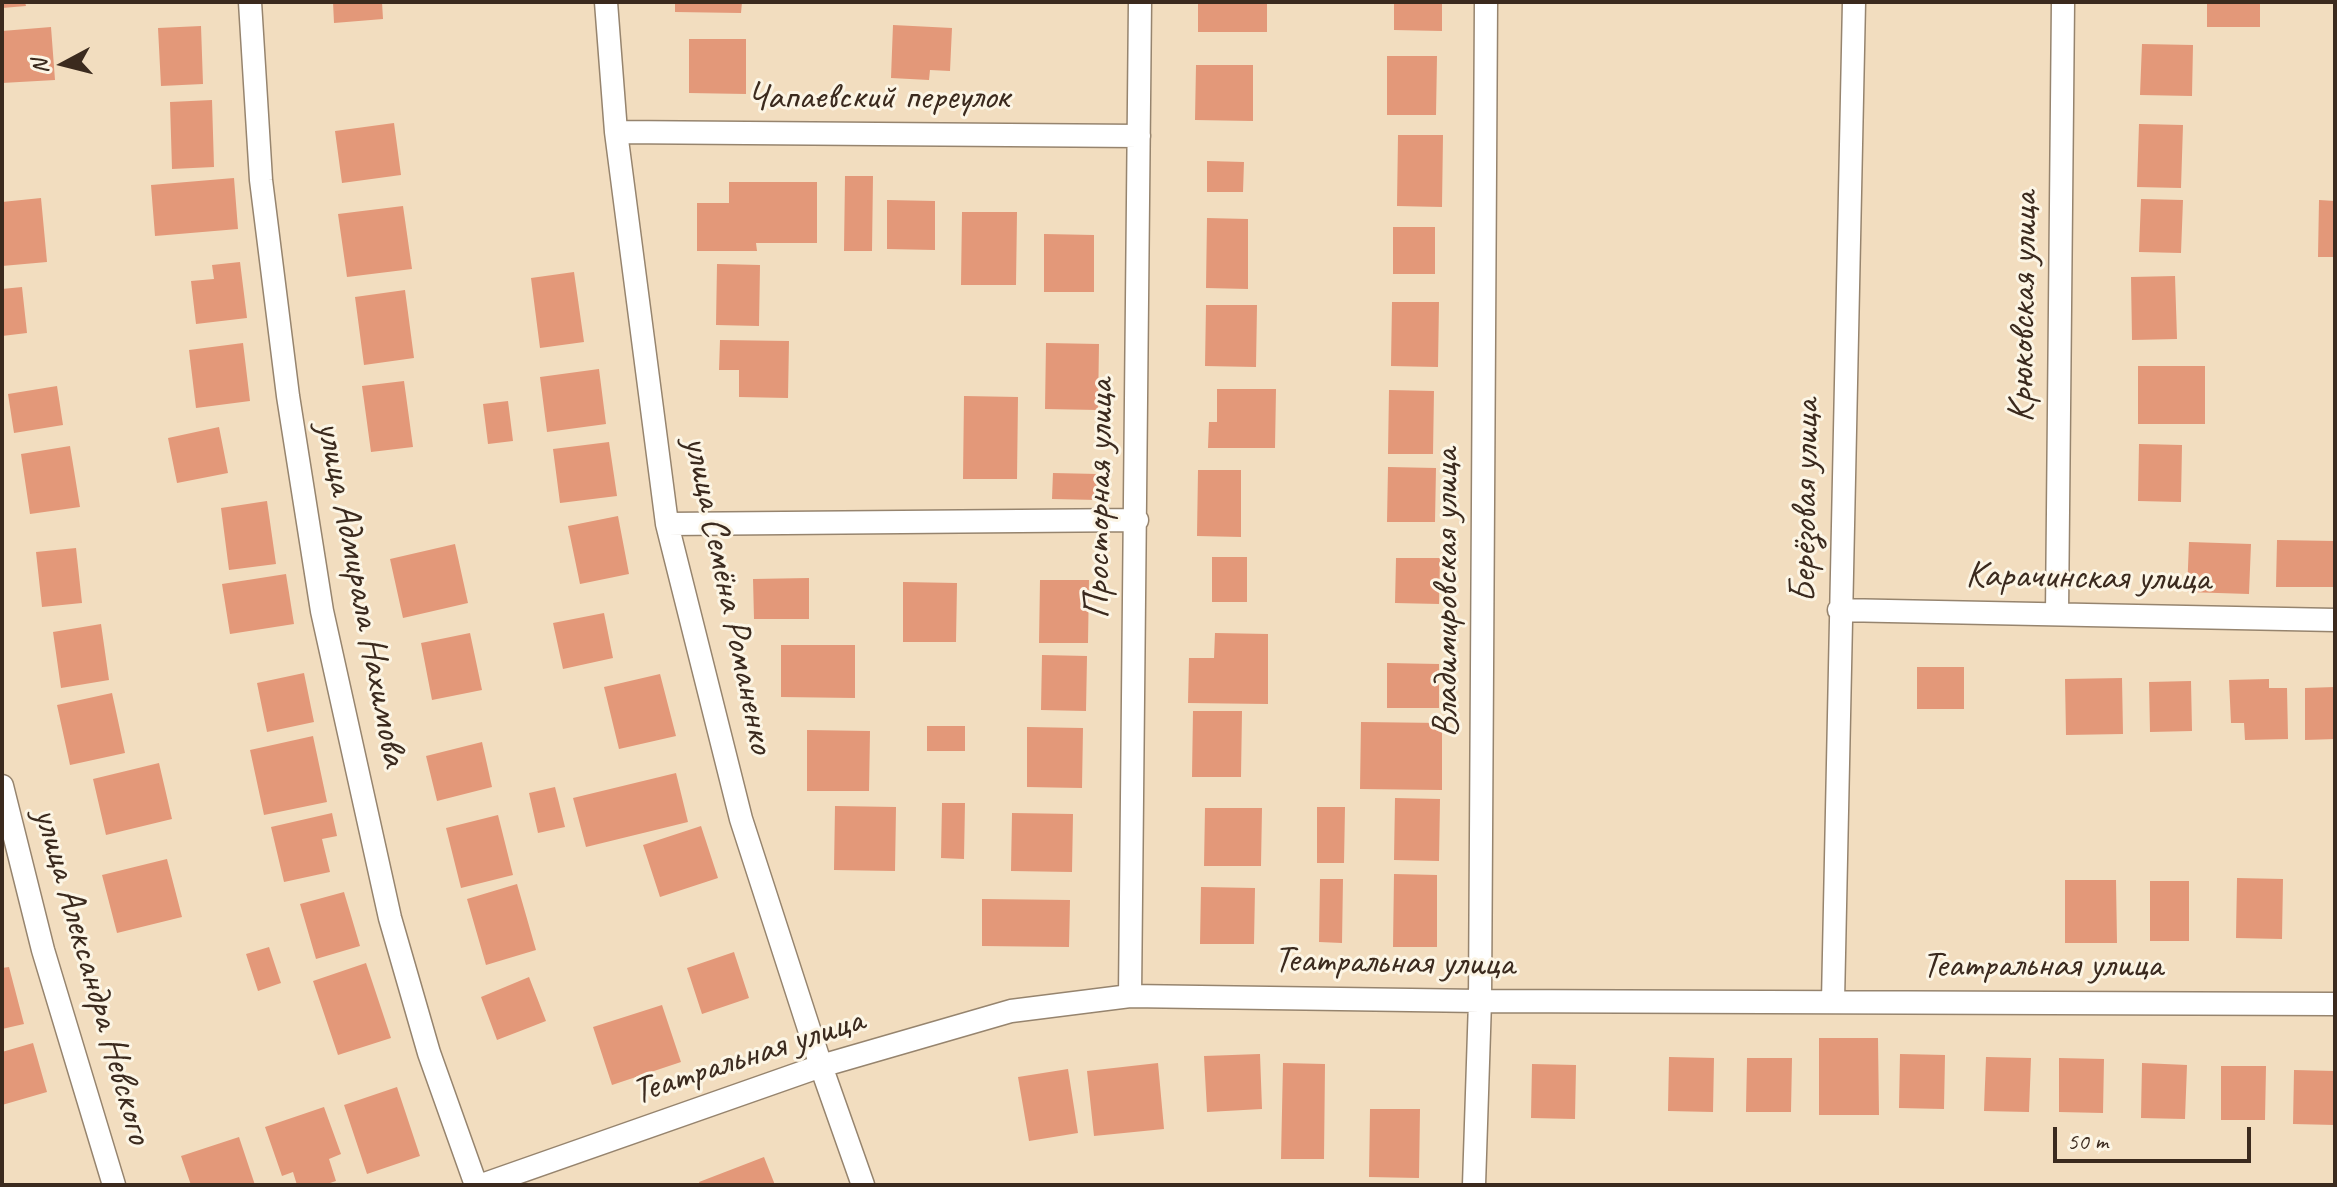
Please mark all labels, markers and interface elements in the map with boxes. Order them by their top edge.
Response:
north arrow [24,24,104,104]
text: N [25,58,55,75]
street label: Чапаевский переулок [747,75,1009,121]
street label: Крюковская улица [1999,191,2049,423]
street label: Просторная улица [1075,379,1125,619]
street label: Берёзовая улица [1781,399,1831,603]
street label: улица Адмирала Нахимова [305,418,417,770]
street label: улица Семёна Романенко [672,433,784,757]
street label: Владимировская улица [1424,448,1470,738]
street label: Карачинская улица [1965,553,2211,603]
street label: улица Александра Невского [22,803,162,1149]
street label: Театральная улица [1273,938,1515,988]
street label: Театральная улица [1922,943,2162,989]
street label: Театральная улица [627,998,869,1116]
scale bar [2057,1111,2255,1161]
text: 50 m [2067,1126,2108,1156]

